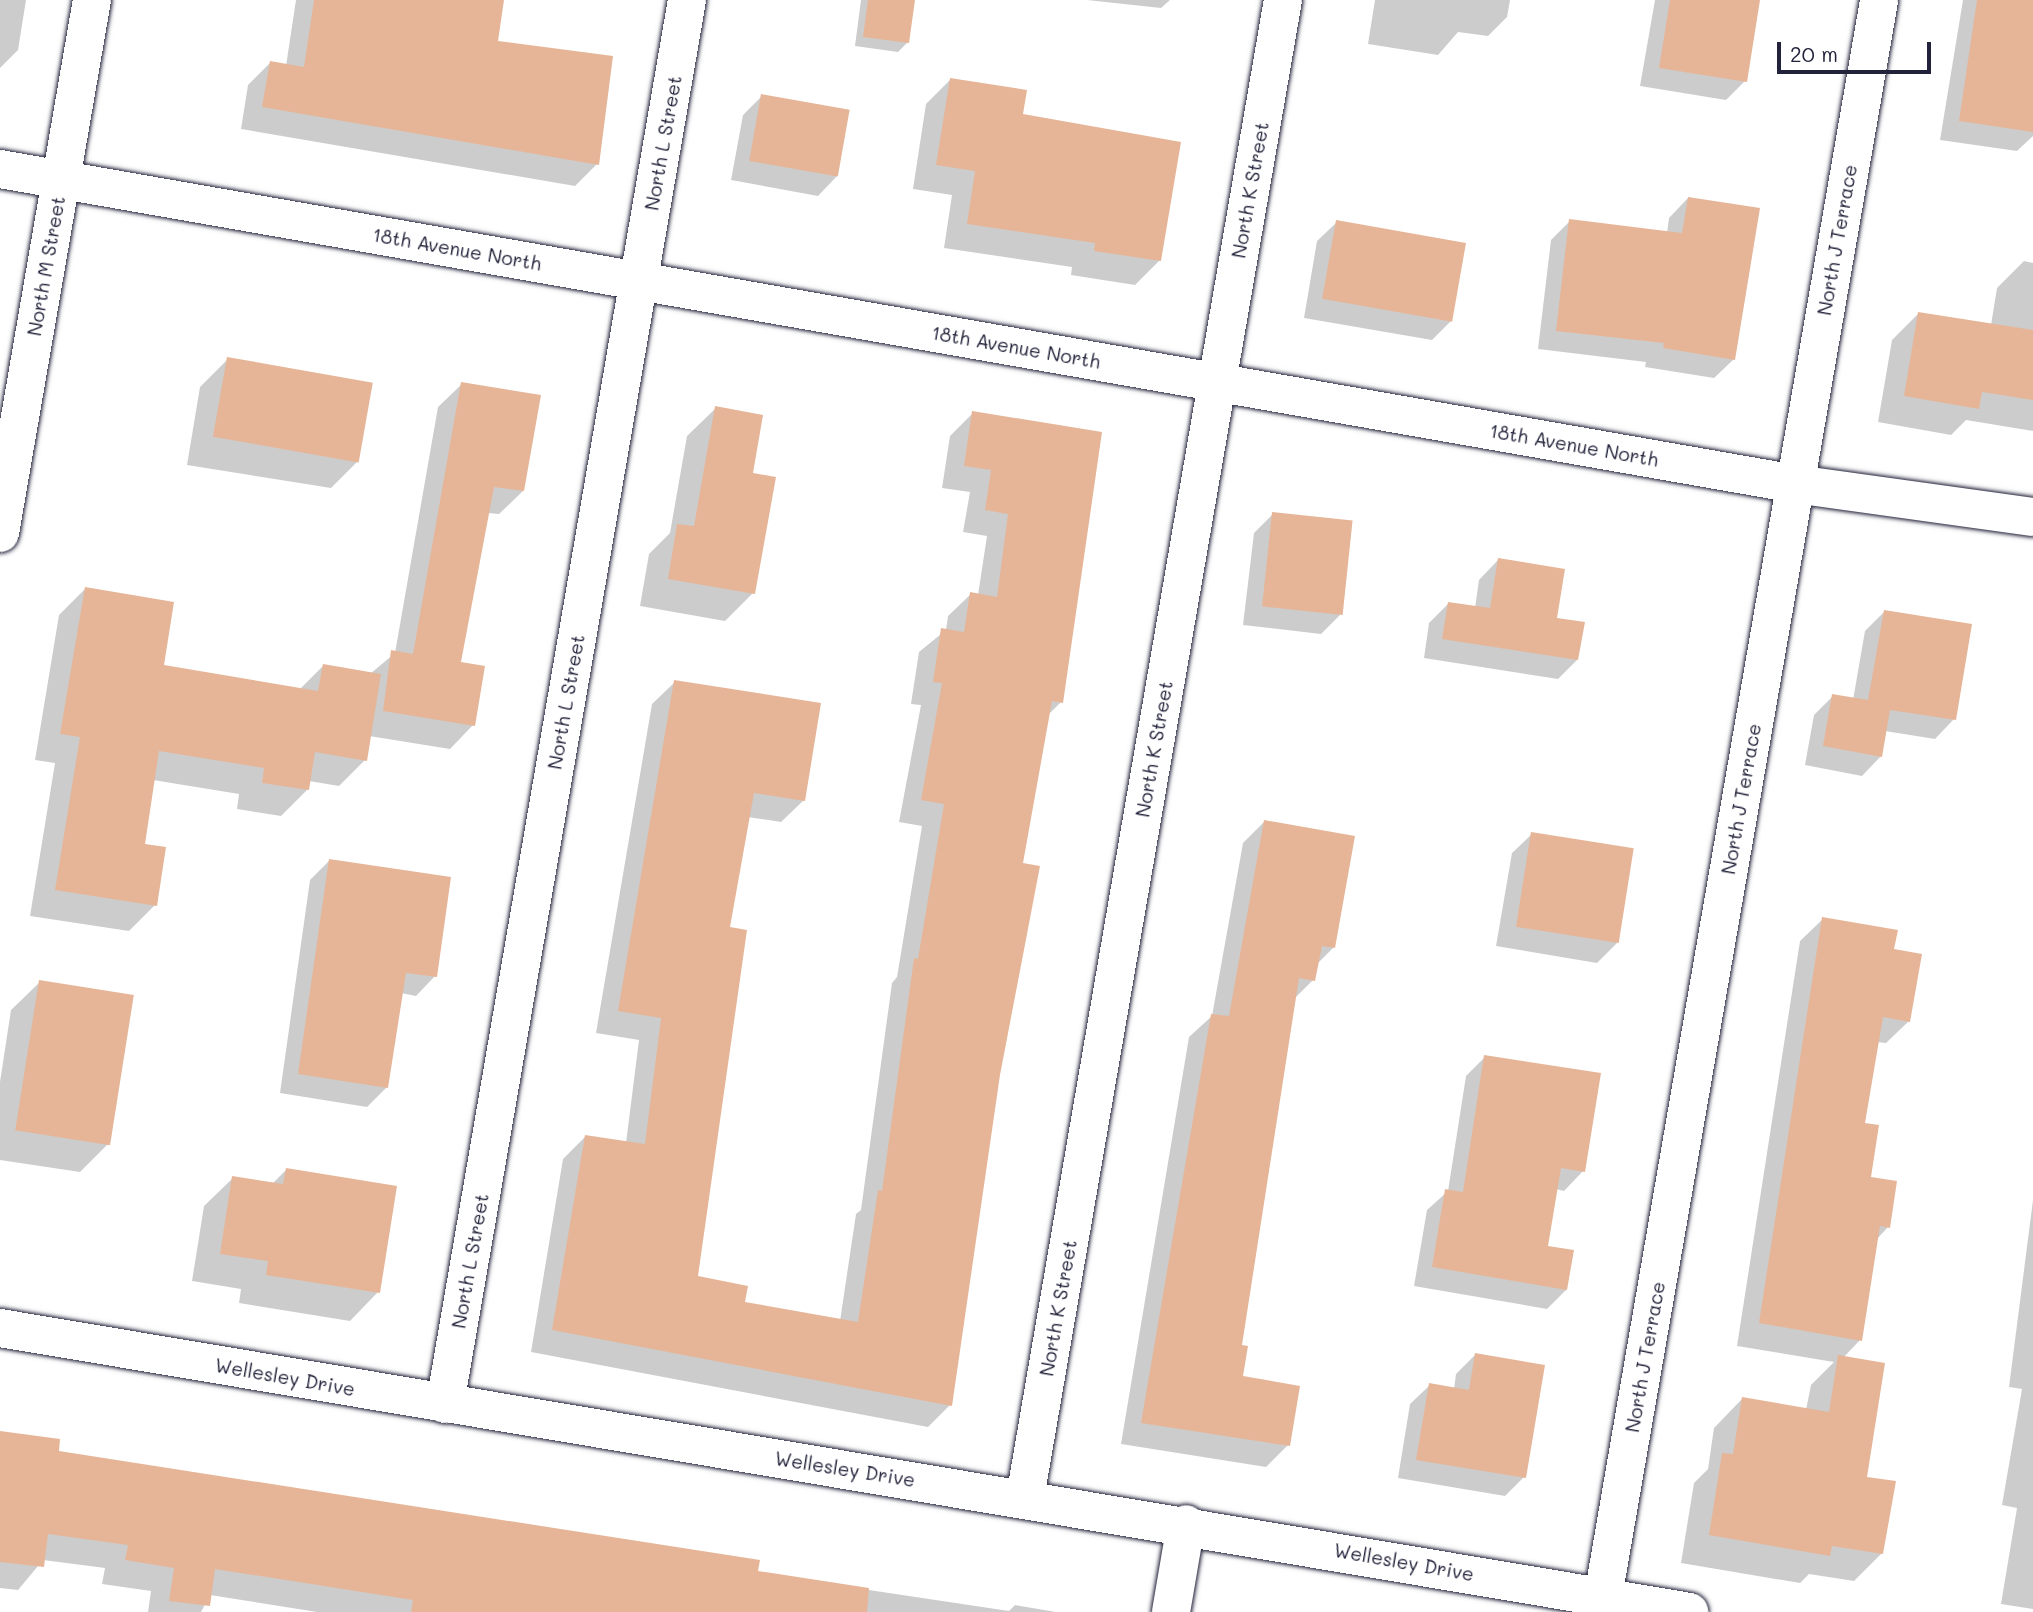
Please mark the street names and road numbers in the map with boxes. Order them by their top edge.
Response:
street label: North L Street [640,74,686,212]
street label: North K Street [1227,120,1273,260]
street label: North J Terrace [1813,163,1861,317]
street label: North M Street [22,194,70,338]
street label: 18th Avenue North [371,223,543,275]
street label: 18th Avenue North [930,321,1102,373]
street label: 18th Avenue North [1488,419,1660,471]
street label: North L Street [543,633,589,771]
street label: North K Street [1131,679,1177,819]
street label: North J Terrace [1717,722,1765,876]
street label: North L Street [447,1192,493,1330]
street label: North K Street [1035,1238,1081,1378]
street label: North J Terrace [1621,1280,1669,1434]
street label: Wellesley Drive [213,1353,357,1401]
street label: Wellesley Drive [773,1447,917,1491]
street label: Wellesley Drive [1332,1538,1476,1586]

